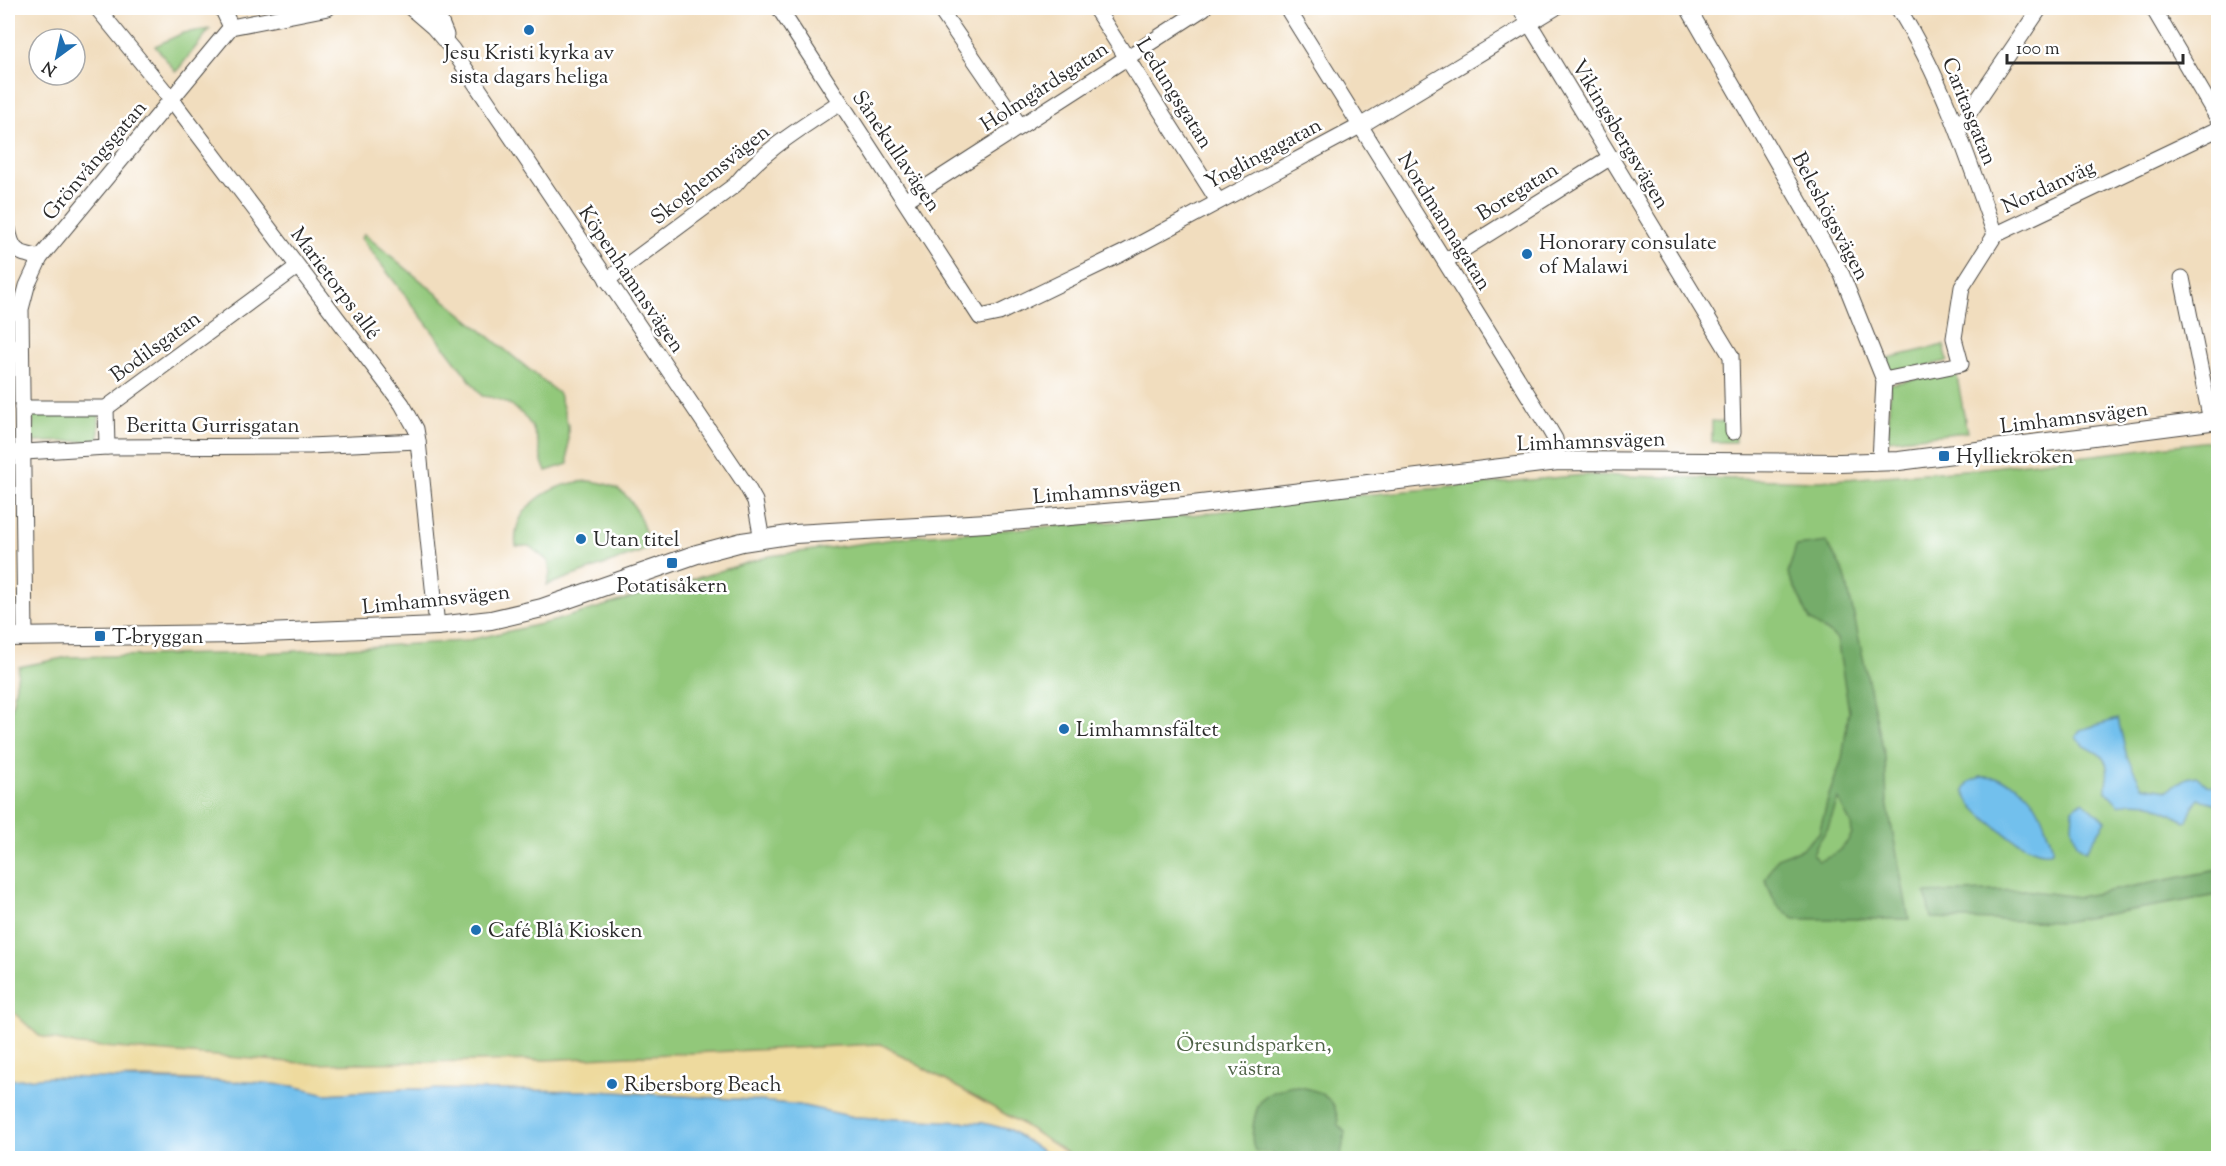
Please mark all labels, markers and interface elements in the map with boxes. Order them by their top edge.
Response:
marker: Jesu Kristi kyrka av sista dagars heliga [522,23,536,37]
north arrow [27,27,87,87]
scale bar [2007,27,2182,65]
street label: Ledungsgatan [1127,33,1219,155]
street label: Holmgårdsgatan [975,35,1115,140]
text: 100 m [2016,37,2060,63]
place label: Jesu Kristi kyrka av sista dagars heliga [443,39,614,93]
street label: Caritasgatan [1933,53,2003,170]
text: N [38,54,62,81]
street label: Vikingsbergsvägen [1563,54,1676,216]
street label: Sånekullavägen [843,85,947,219]
street label: Grönvångsgatan [36,95,155,228]
street label: Ynglingagatan [1200,111,1328,198]
street label: Skoghemsvägen [645,118,777,233]
street label: Nordmannagatan [1389,147,1498,297]
street label: Beleshögsvägen [1783,147,1876,286]
street label: Nordanväg [1997,153,2100,222]
street label: Boregatan [1471,156,1565,230]
street label: Köpenhamnsvägen [570,200,691,360]
street label: Marietorps allé [282,222,387,347]
place label: Honorary consulate of Malawi [1539,229,1717,283]
marker: Honorary consulate of Malawi [1520,247,1534,261]
street label: Bodilsgatan [105,304,208,391]
street label: Limhamnsvägen [1999,395,2150,443]
street label: Beritta Gurrisgatan [126,412,300,442]
street label: Limhamnsvägen [1516,425,1666,461]
place label: Hylliekroken [1956,443,2074,473]
marker: Hylliekroken [1937,449,1951,463]
street label: Limhamnsvägen [1032,471,1183,513]
place label: Utan titel [593,526,680,556]
marker: Utan titel [574,532,588,546]
marker: Potatisåkern [665,556,679,570]
place label: Potatisåkern [616,572,728,602]
street label: Limhamnsvägen [361,578,512,624]
place label: T-bryggan [112,623,204,653]
marker: T-bryggan [93,629,107,643]
place label: Limhamnsfältet [1076,716,1219,746]
marker: Limhamnsfältet [1057,722,1071,736]
place label: Café Blå Kiosken [488,917,643,947]
marker: Café Blå Kiosken [469,923,483,937]
park label: Öresundsparken, västra [1176,1031,1332,1085]
place label: Ribersborg Beach [624,1071,782,1101]
marker: Ribersborg Beach [605,1077,619,1091]

